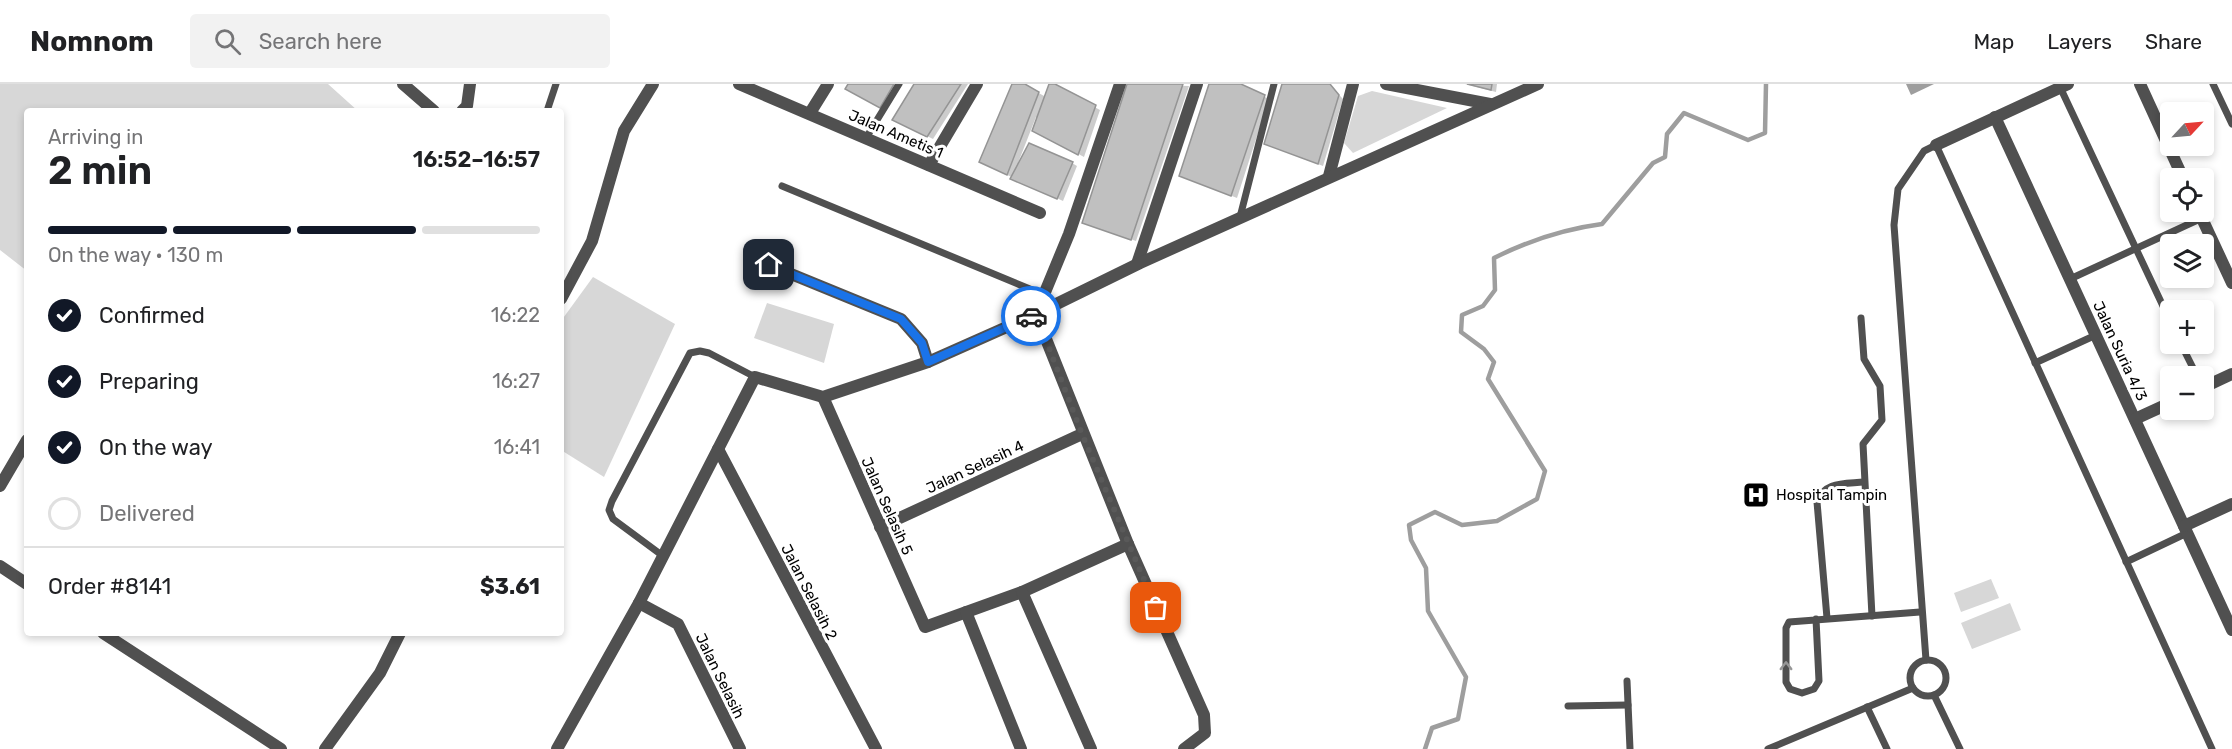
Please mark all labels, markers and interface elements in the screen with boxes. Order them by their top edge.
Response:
search box [190,14,610,68]
text: Nomnom [30,25,154,58]
icon: search [211,25,244,58]
text: Search here [259,28,382,55]
text: Map [1973,29,2014,54]
text: Layers [2047,29,2112,54]
text: Share [2145,29,2202,54]
north arrow [2160,102,2214,156]
map controls [2160,102,2214,420]
street label: Jalan Ametis 1 [846,106,946,162]
text: Arriving in [48,125,143,149]
text: 16:52–16:57 [413,146,540,173]
text: 2 min [48,148,152,194]
button: locate [2160,168,2214,222]
button: layers [2160,234,2214,288]
pin [743,239,794,290]
text: On the way · 130 m [48,243,223,267]
icon: home [752,248,785,281]
courier [1001,286,1061,346]
street label: Jalan Suria 4/3 [2089,298,2151,404]
icon: check [48,299,81,332]
icon: car [1015,300,1048,333]
button: + [2160,300,2214,354]
text: Confirmed [99,302,205,329]
text: 16:22 [491,303,540,327]
icon: check [48,365,81,398]
button: − [2160,366,2214,420]
text: Preparing [99,368,199,395]
text: 16:27 [492,369,540,393]
icon: check [48,431,81,464]
text: On the way [99,434,213,461]
text: 16:41 [494,435,540,459]
street label: Jalan Selasih 4 [923,437,1027,497]
street label: Jalan Selasih 5 [857,454,917,558]
hospital icon: Hospital Tampin [1741,480,1771,510]
place label: Hospital Tampin [1776,486,1887,504]
text: Delivered [99,500,195,527]
street label: Jalan Selasih 2 [777,541,841,643]
text: Order #8141 [48,573,171,600]
text: $3.61 [480,573,540,600]
pin [1130,582,1181,633]
icon: bag [1139,591,1172,624]
street label: Jalan Selasih [692,630,748,722]
one-way arrow [1780,661,1792,670]

